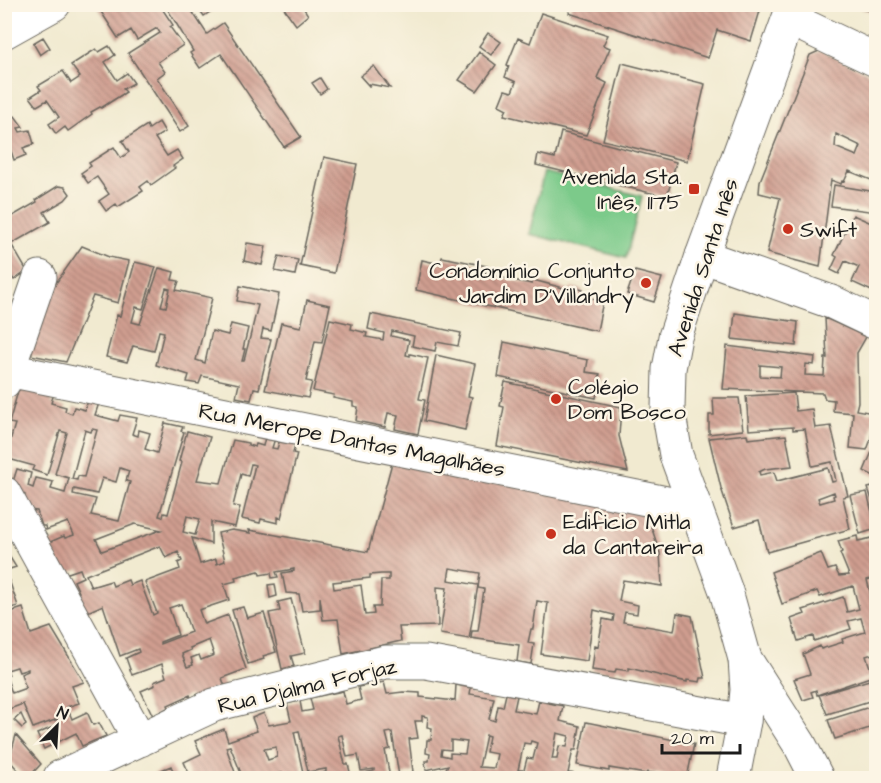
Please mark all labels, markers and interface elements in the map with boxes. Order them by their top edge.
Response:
place label: Avenida Sta. Inês, 1175 [562,162,682,218]
street label: Avenida Santa Inês [660,174,747,360]
marker: Avenida Sta. Inês, 1175 [687,182,701,196]
place label: Swift [800,215,857,246]
marker: Swift [781,222,795,236]
place label: Condomínio Conjunto Jardim D'Villandry [429,256,635,313]
marker: Condomínio Conjunto Jardim D'Villandry [639,276,653,290]
place label: Colégio Dom Bosco [568,372,687,428]
marker: Colégio Dom Bosco [549,392,563,406]
street label: Rua Merope Dantas Magalhães [196,396,507,486]
place label: Edificio Mitla da Cantareira [563,507,703,563]
marker: Edificio Mitla da Cantareira [544,527,558,541]
street label: Rua Djalma Forjaz [215,651,400,722]
north arrow [27,696,87,756]
text: N [54,701,72,725]
scale bar [662,717,740,755]
text: 20 m [671,726,714,751]

